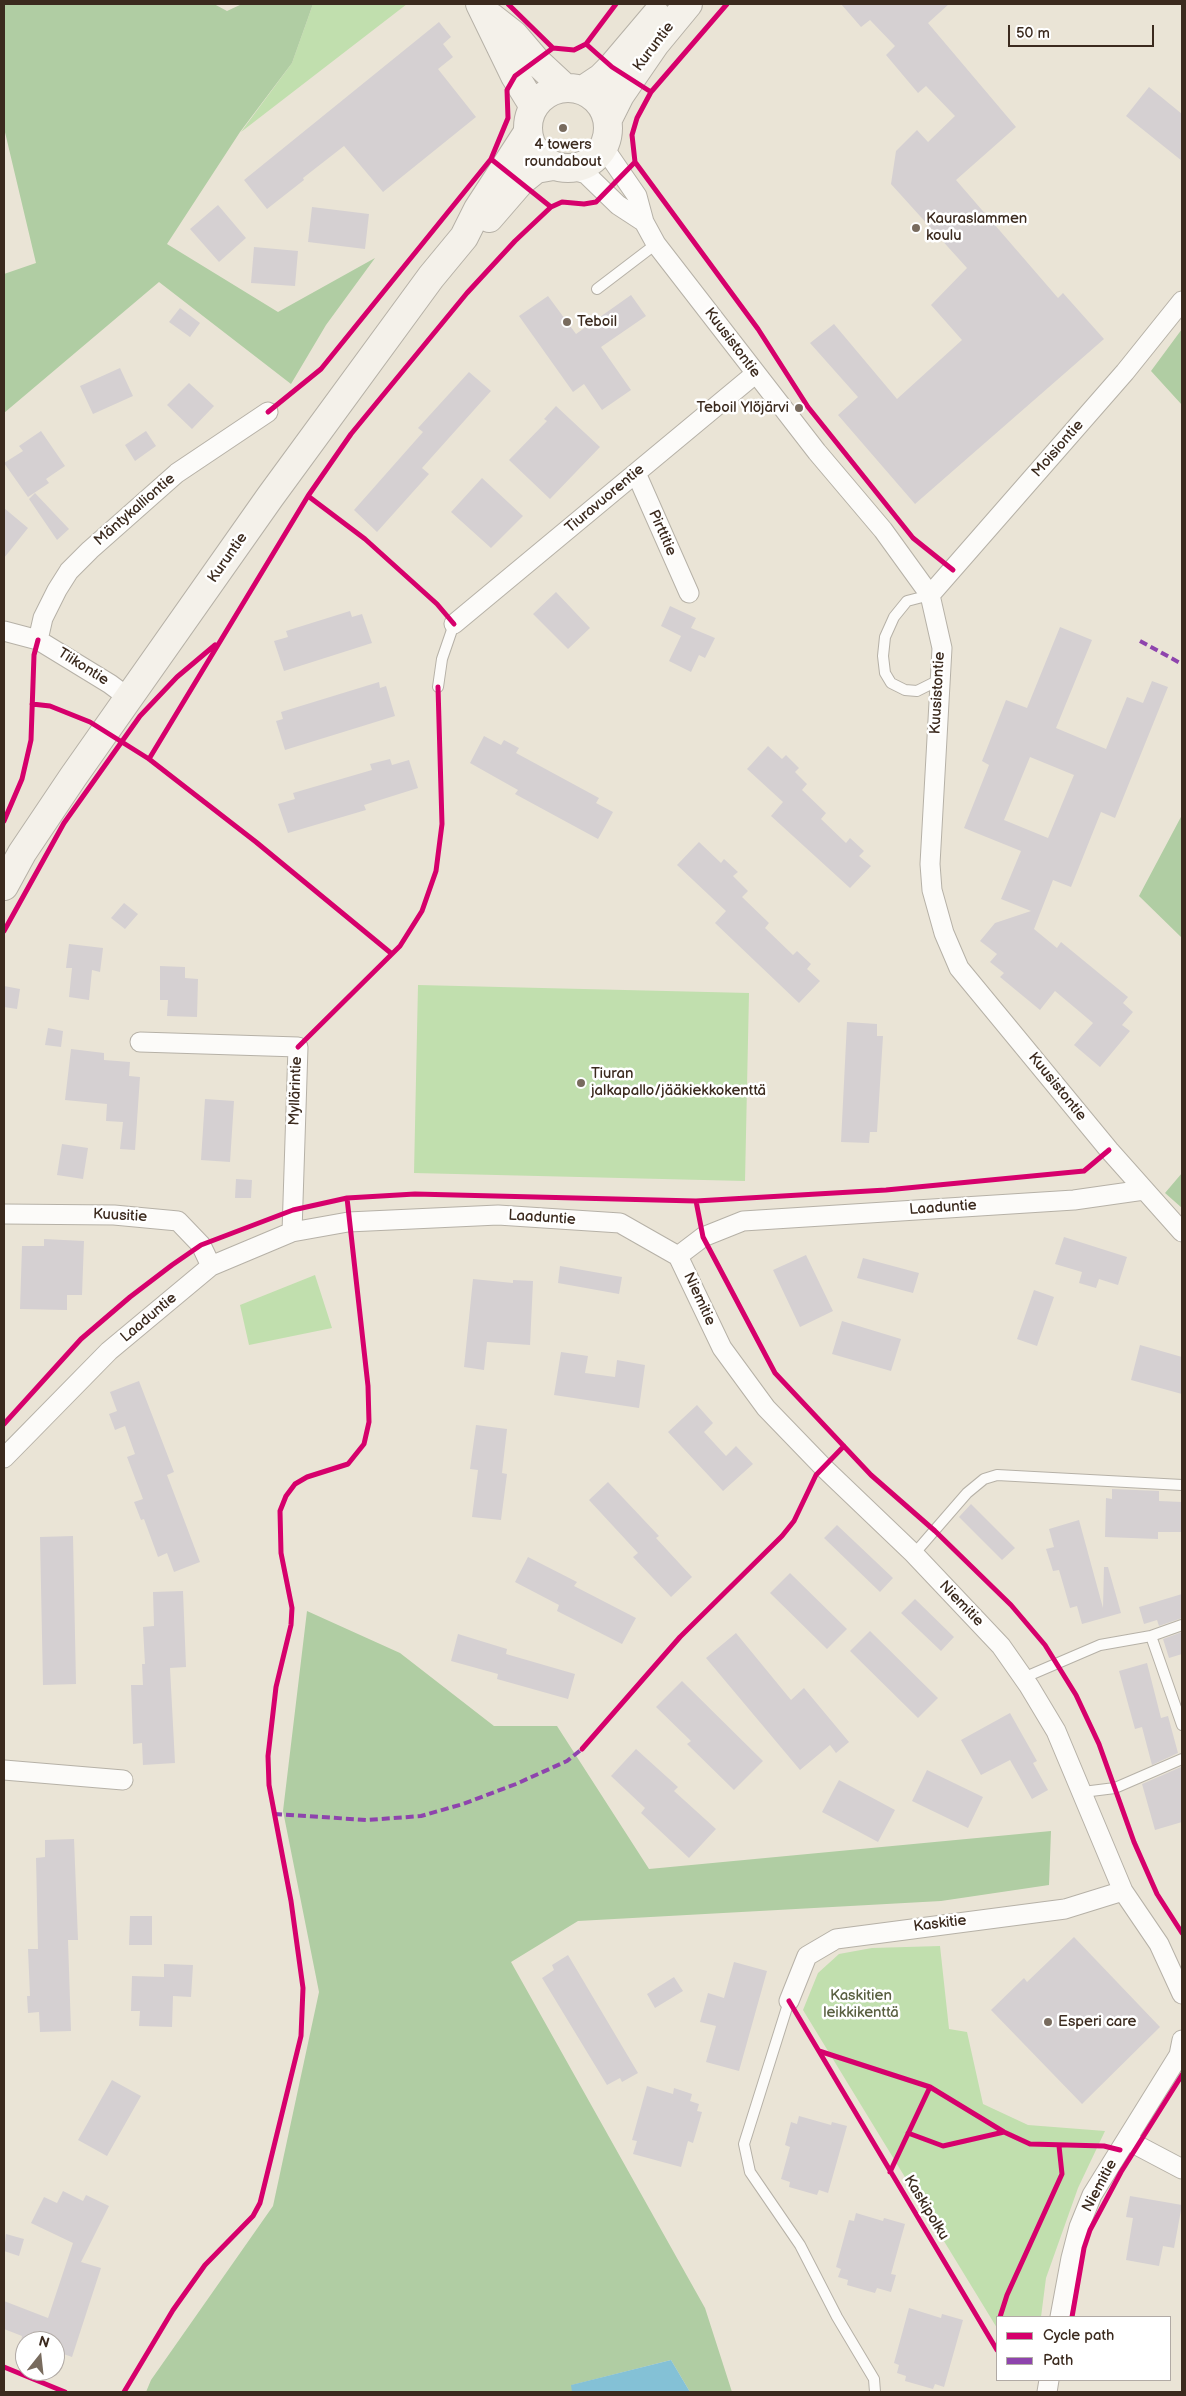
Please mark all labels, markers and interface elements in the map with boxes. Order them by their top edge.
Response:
scale bar [1011,15,1157,47]
street label: Kuruntie [630,19,678,75]
text: 50 m [1016,24,1050,43]
marker: 4 towers roundabout [557,122,569,134]
place label: 4 towers roundabout [524,136,602,171]
place label: Kauraslammen koulu [926,210,1027,245]
marker: Kauraslammen koulu [910,222,922,234]
street label: Kuusistontie [700,305,764,381]
place label: Teboil [577,313,617,331]
marker: Teboil [561,316,573,328]
place label: Teboil Ylöjärvi [696,399,789,417]
marker: Teboil Ylöjärvi [793,402,805,414]
street label: Moisiontie [1028,417,1088,481]
street label: Tiuravuorentie [562,461,648,537]
street label: Mäntykalliontie [91,470,179,550]
street label: Pirttitie [644,507,680,559]
street label: Kuruntie [204,530,252,586]
street label: Tiikontie [54,644,112,690]
street label: Kuusistontie [927,651,949,735]
street label: Kuusistontie [1024,1049,1090,1125]
street label: Myllärintie [286,1056,306,1126]
place label: Tiuran jalkapallo/jääkiekkokenttä [591,1065,766,1100]
marker: Tiuran jalkapallo/jääkiekkokenttä [575,1077,587,1089]
street label: Laaduntie [909,1197,977,1219]
street label: Kuusitie [93,1206,147,1226]
street label: Laaduntie [508,1207,576,1229]
street label: Niemitie [679,1270,719,1328]
street label: Laaduntie [117,1289,181,1347]
street label: Niemitie [935,1577,987,1631]
street label: Kaskitie [912,1912,968,1936]
park label: Kaskitien leikkikenttä [823,1987,899,2022]
place label: Esperi care [1058,2013,1136,2031]
marker: Esperi care [1042,2016,1054,2028]
street label: Niemitie [1079,2157,1121,2215]
street label: Kaskipolku [900,2172,952,2244]
legend [996,2316,1171,2381]
text: Cycle path [1043,2326,1114,2345]
north arrow [15,2331,65,2381]
text: N [37,2332,51,2352]
text: Path [1043,2351,1073,2370]

